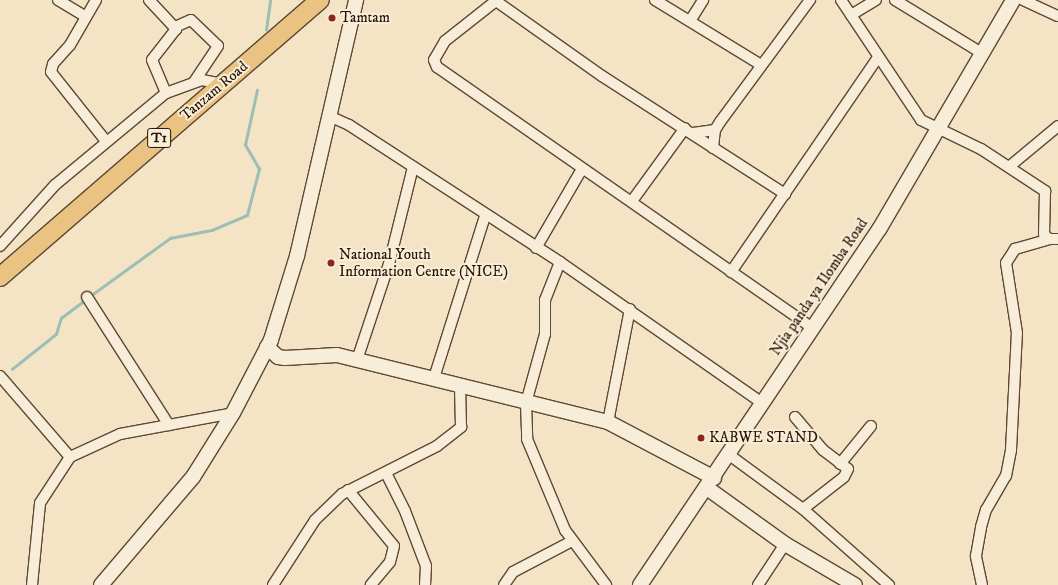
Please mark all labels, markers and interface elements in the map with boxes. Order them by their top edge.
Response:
place label: Tamtam [340,9,390,27]
marker: Tamtam [327,13,337,23]
street label: Tanzam Road [177,58,251,124]
road number: T1 [147,126,171,150]
street label: Njia panda ya Ilomba Road [766,215,872,359]
place label: National Youth Information Centre (NICE) [339,245,508,280]
marker: National Youth Information Centre (NICE) [326,258,336,268]
place label: KABWE STAND [709,429,818,447]
marker: KABWE STAND [696,433,706,443]

